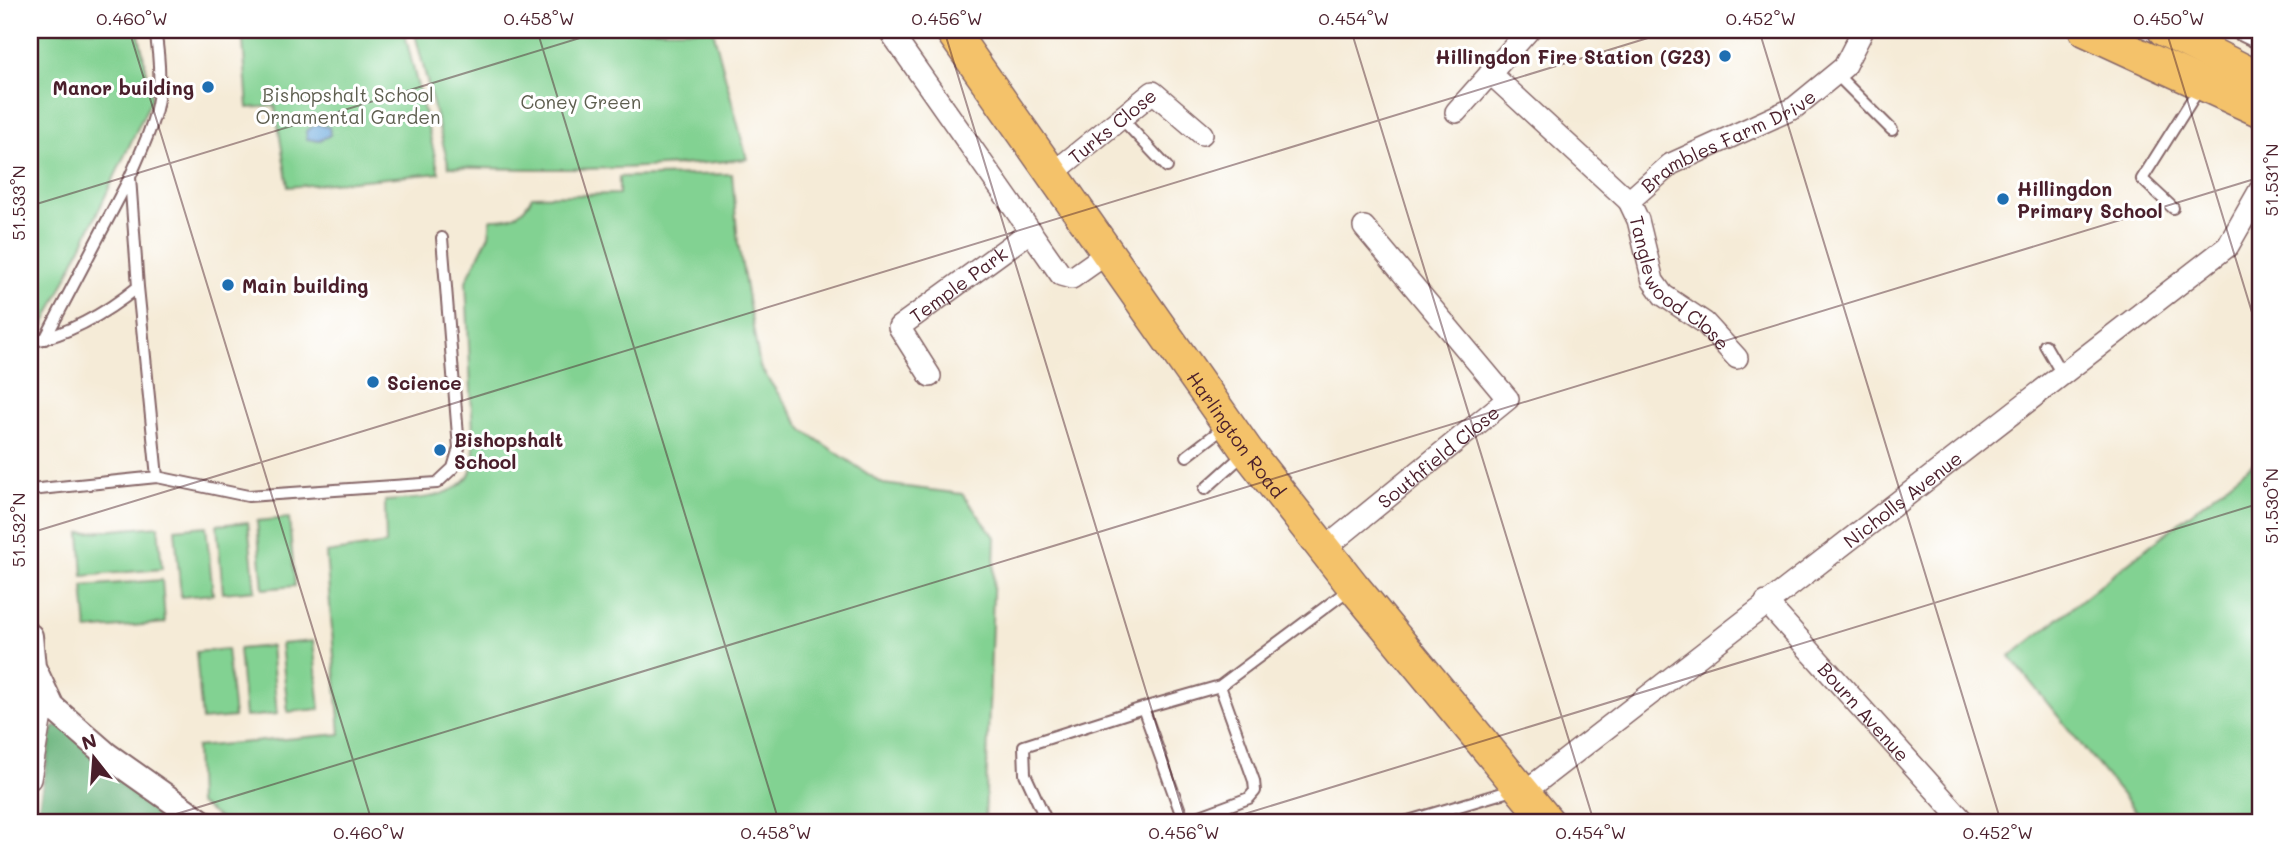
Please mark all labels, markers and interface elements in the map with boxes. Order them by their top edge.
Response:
text: 0.460°W [96,6,168,30]
text: 0.458°W [503,6,575,30]
text: 0.456°W [911,6,983,30]
text: 0.454°W [1319,6,1389,30]
text: 0.452°W [1726,6,1796,30]
text: 0.450°W [2133,6,2205,30]
place label: Hillingdon Fire Station (G23) [1435,44,1711,69]
marker: Hillingdon Fire Station (G23) [1717,48,1733,64]
place label: Manor building [53,75,194,100]
marker: Manor building [200,79,216,95]
park label: Bishopshalt School Ornamental Garden [255,82,441,129]
street label: Turks Close [1063,82,1161,169]
street label: Brambles Farm Drive [1635,83,1820,198]
park label: Coney Green [521,89,641,114]
text: 51.531°N [2259,143,2283,217]
text: 51.533°N [6,165,30,241]
place label: Hillingdon Primary School [2017,176,2163,223]
marker: Hillingdon Primary School [1995,191,2011,207]
street label: Tanglewood Close [1625,213,1736,355]
street label: Temple Park [904,240,1012,328]
place label: Main building [242,273,368,298]
marker: Main building [220,277,236,293]
street label: Harlington Road [1182,366,1291,503]
place label: Science [387,370,462,395]
marker: Science [365,374,381,390]
street label: Southfield Close [1372,399,1504,513]
place label: Bishopshalt School [454,427,563,474]
marker: Bishopshalt School [432,442,448,458]
street label: Nicholls Avenue [1838,445,1967,553]
text: 51.530°N [2259,468,2283,544]
text: 51.532°N [6,492,30,568]
street label: Bourn Avenue [1813,656,1916,766]
north arrow [60,722,130,792]
text: N [78,727,99,755]
text: 0.460°W [333,820,405,844]
text: 0.458°W [740,820,812,844]
text: 0.456°W [1148,820,1220,844]
text: 0.454°W [1556,820,1626,844]
text: 0.452°W [1963,820,2033,844]

